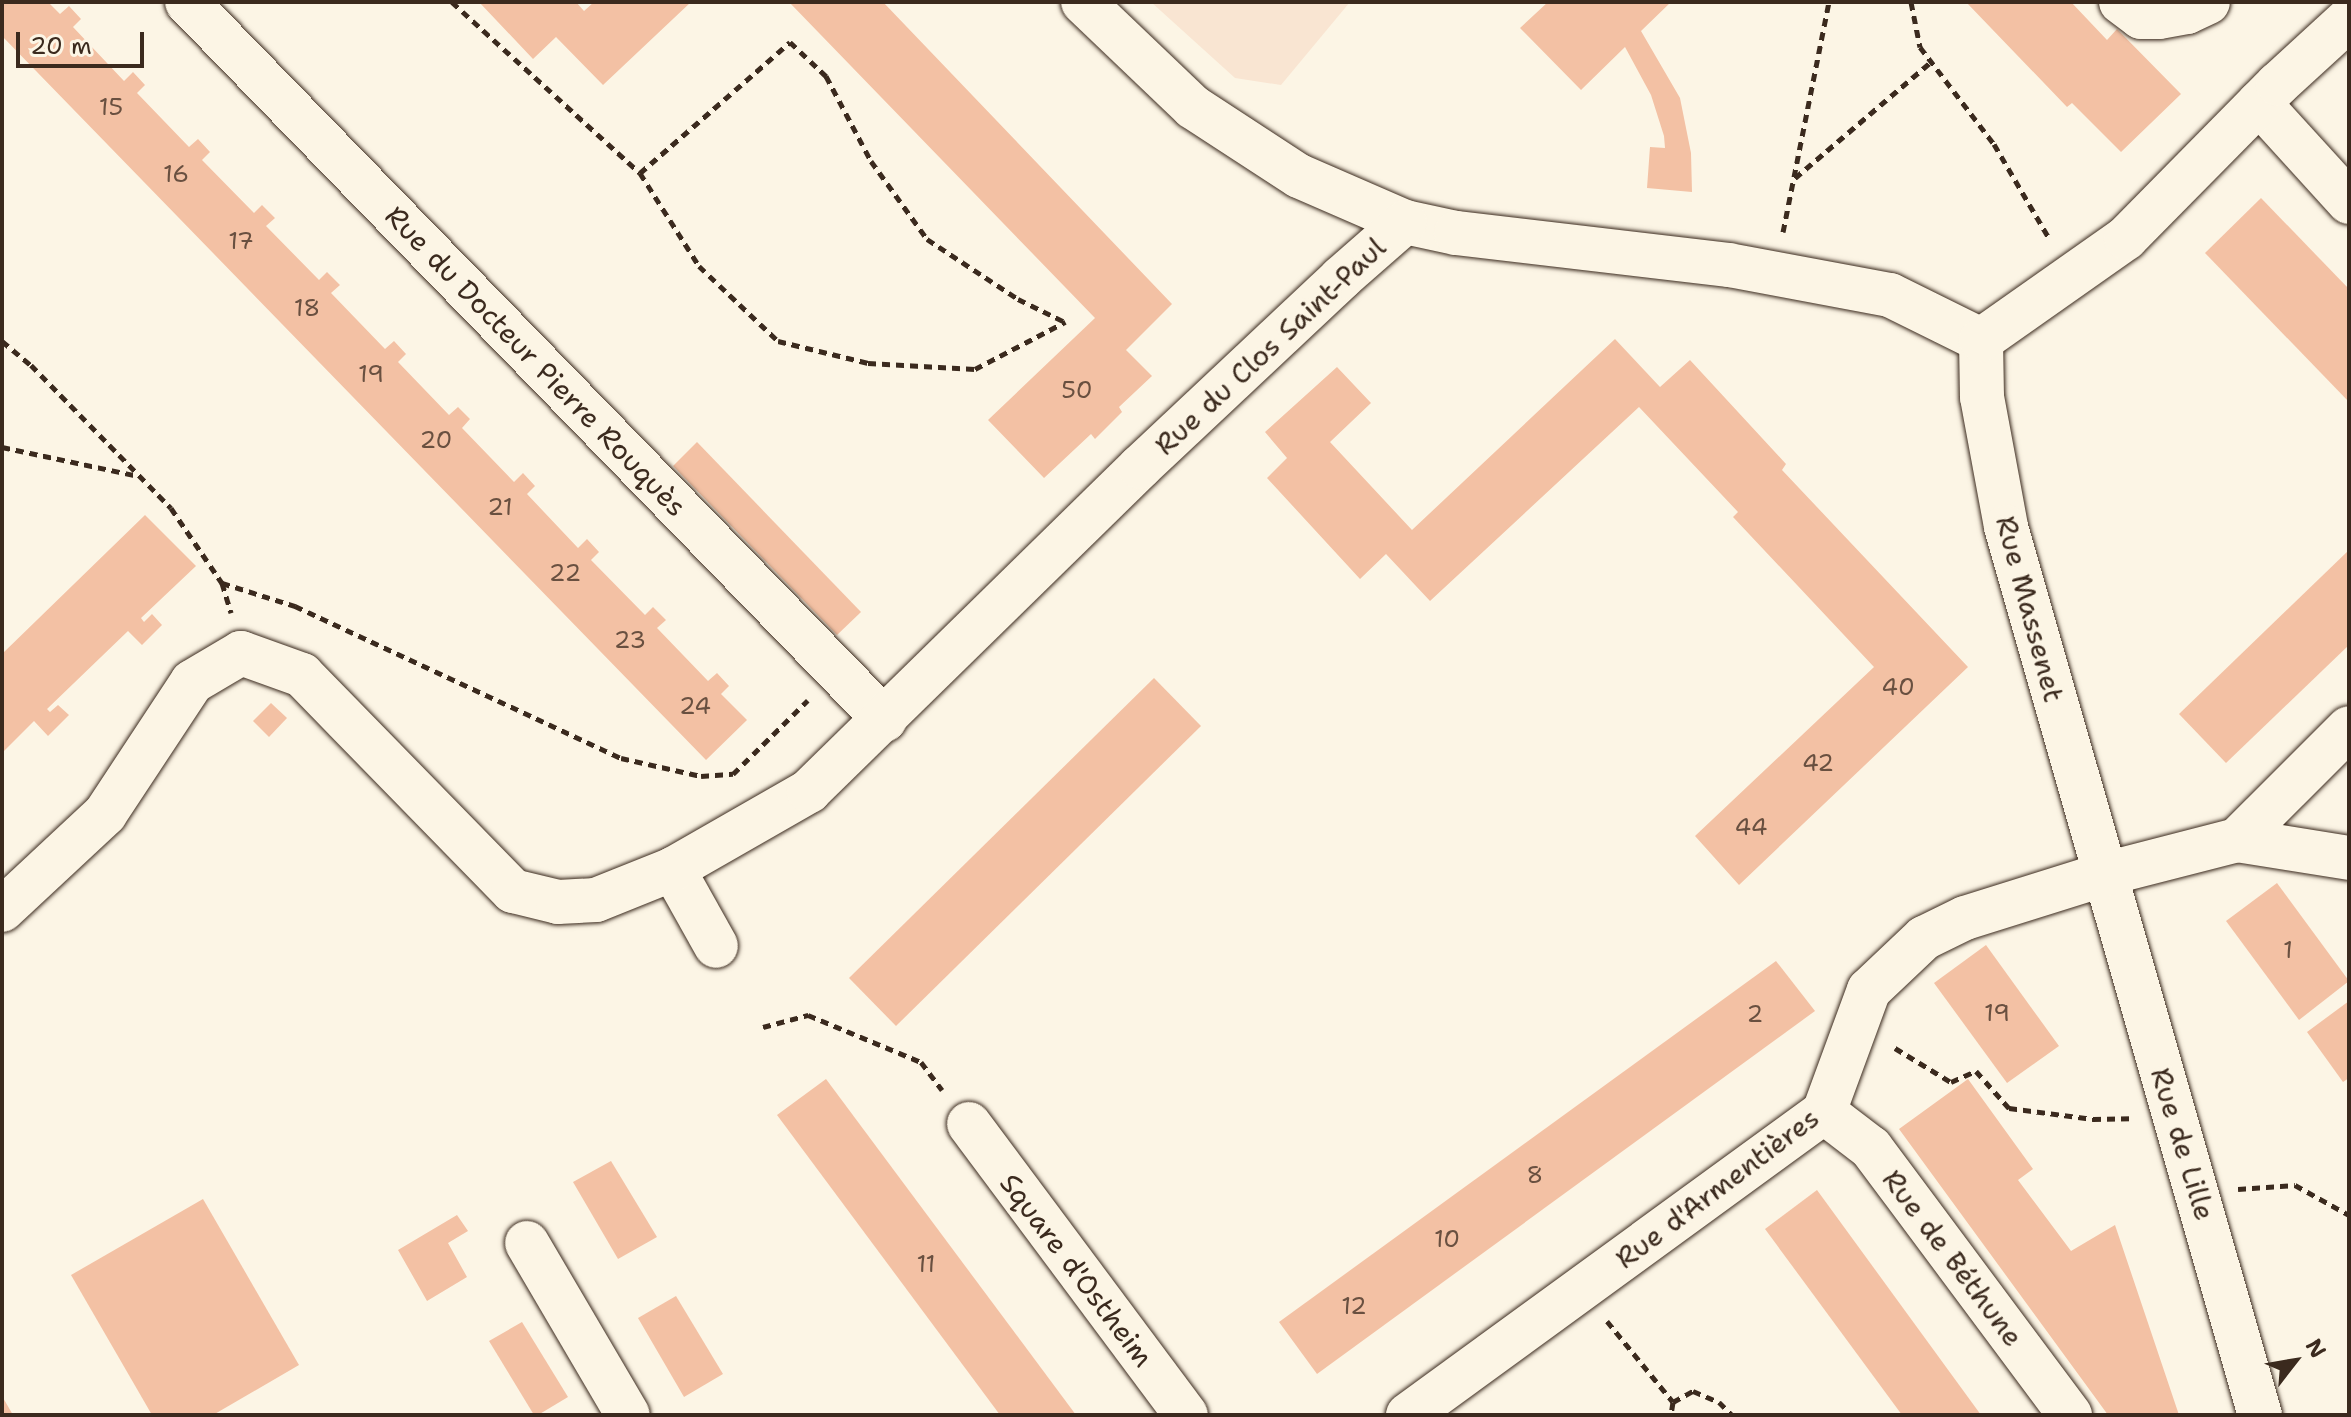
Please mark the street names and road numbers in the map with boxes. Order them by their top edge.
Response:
street label: Rue du Docteur Pierre Rouquès [378,199,694,523]
street label: Rue du Clos Saint-Paul [1148,230,1392,462]
street label: Rue Massenet [1989,512,2071,706]
street label: Rue de Lille [2144,1064,2222,1224]
street label: Rue d'Armentières [1609,1101,1825,1275]
street label: Rue de Béthune [1876,1163,2030,1353]
street label: Square d'Ostheim [993,1167,1161,1373]

